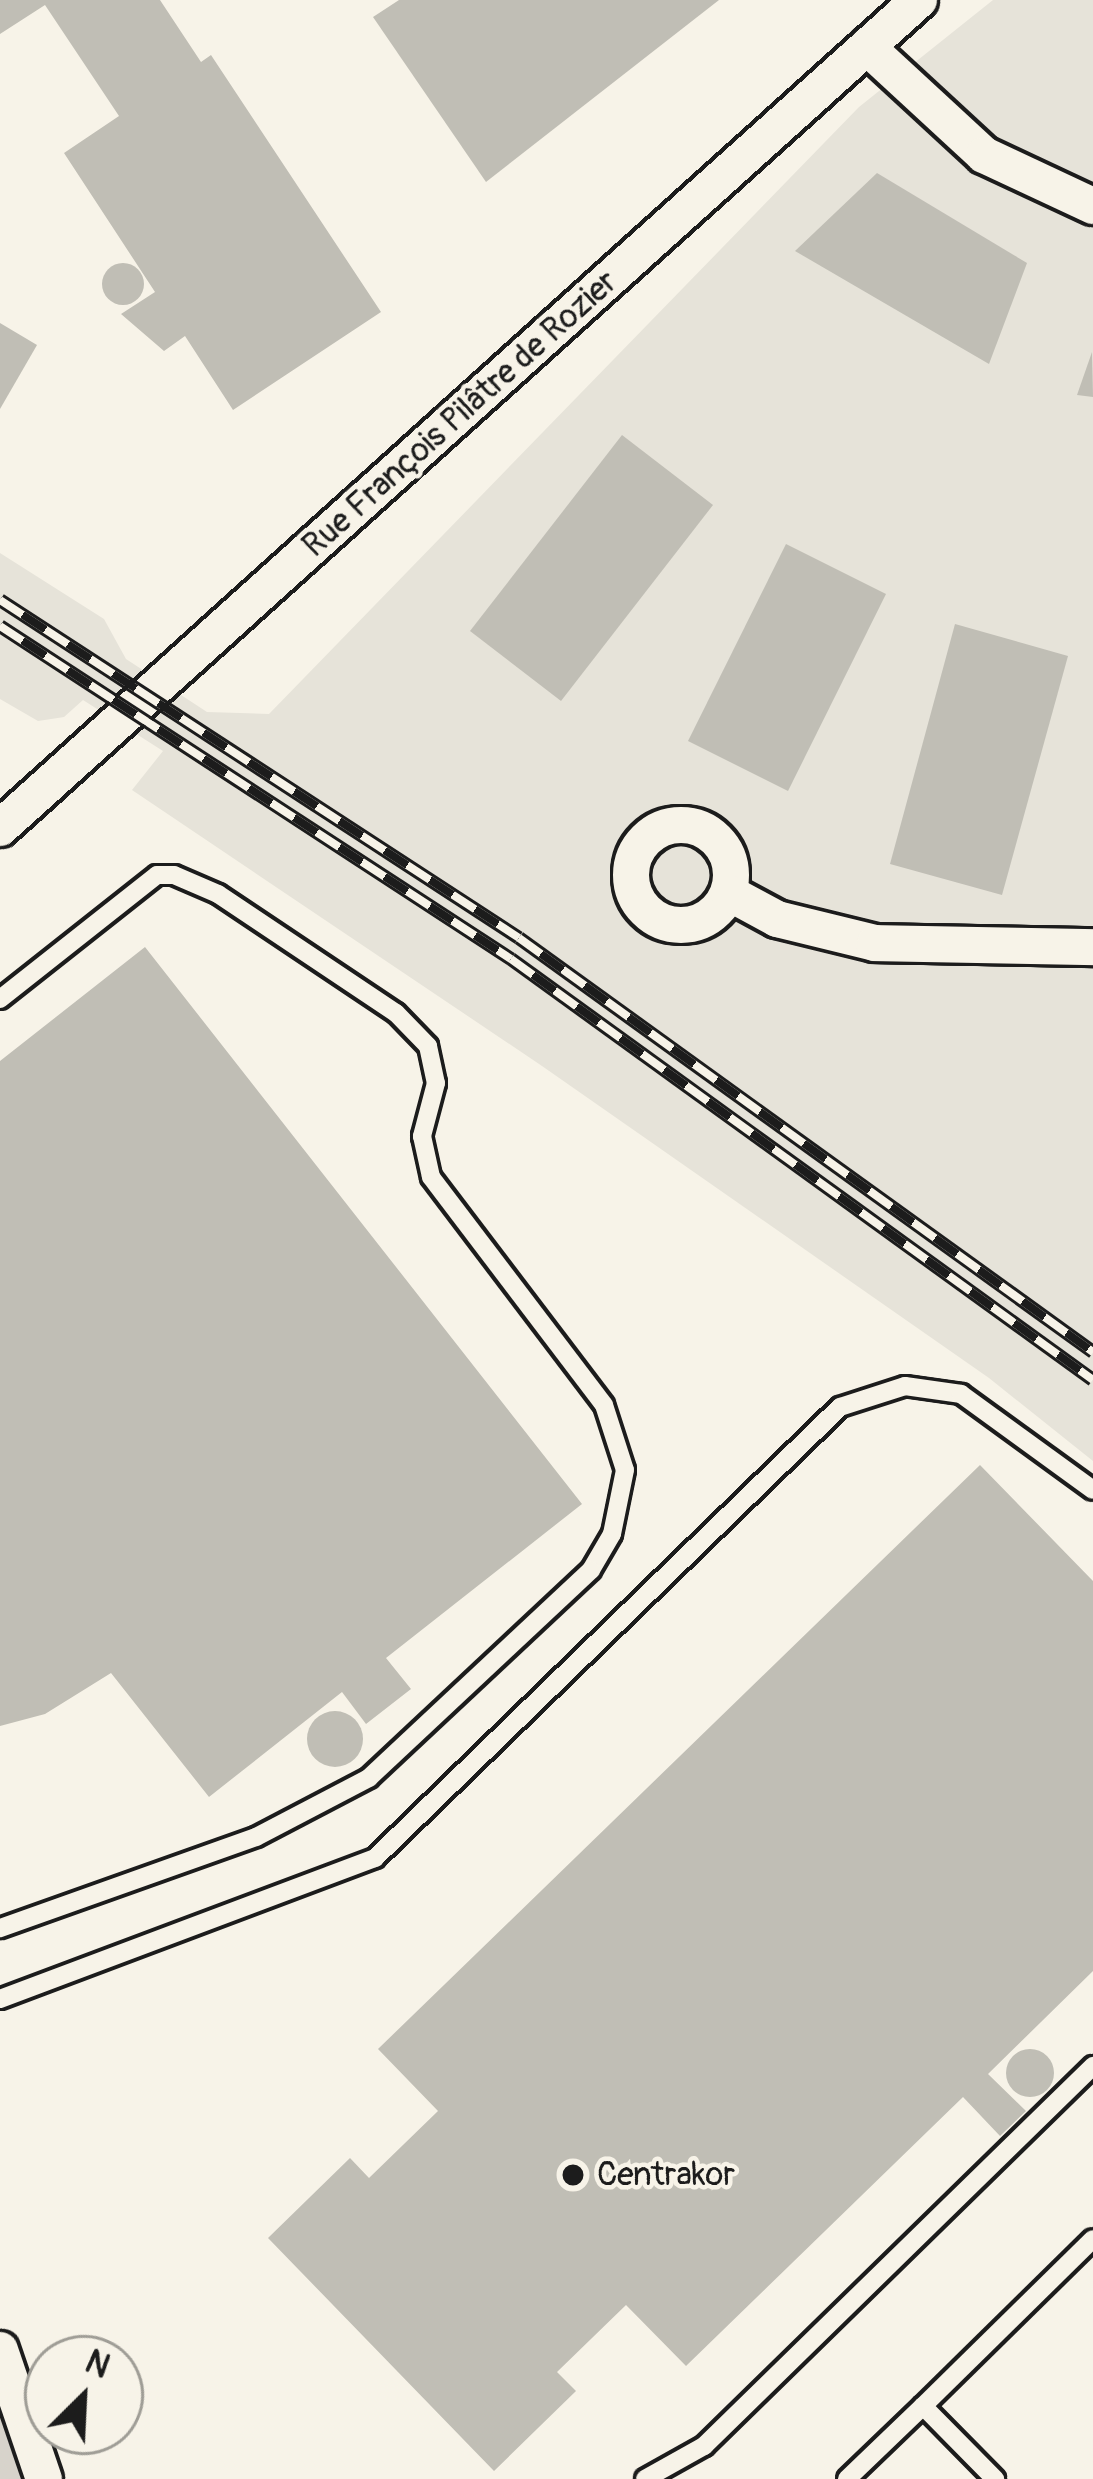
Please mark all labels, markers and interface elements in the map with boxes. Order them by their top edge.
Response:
street label: Rue François Pilâtre de Rozier [295,262,625,566]
place label: Centrakor [597,2155,735,2195]
marker: Centrakor [560,2162,586,2188]
north arrow [24,2335,144,2455]
text: N [79,2341,116,2388]

